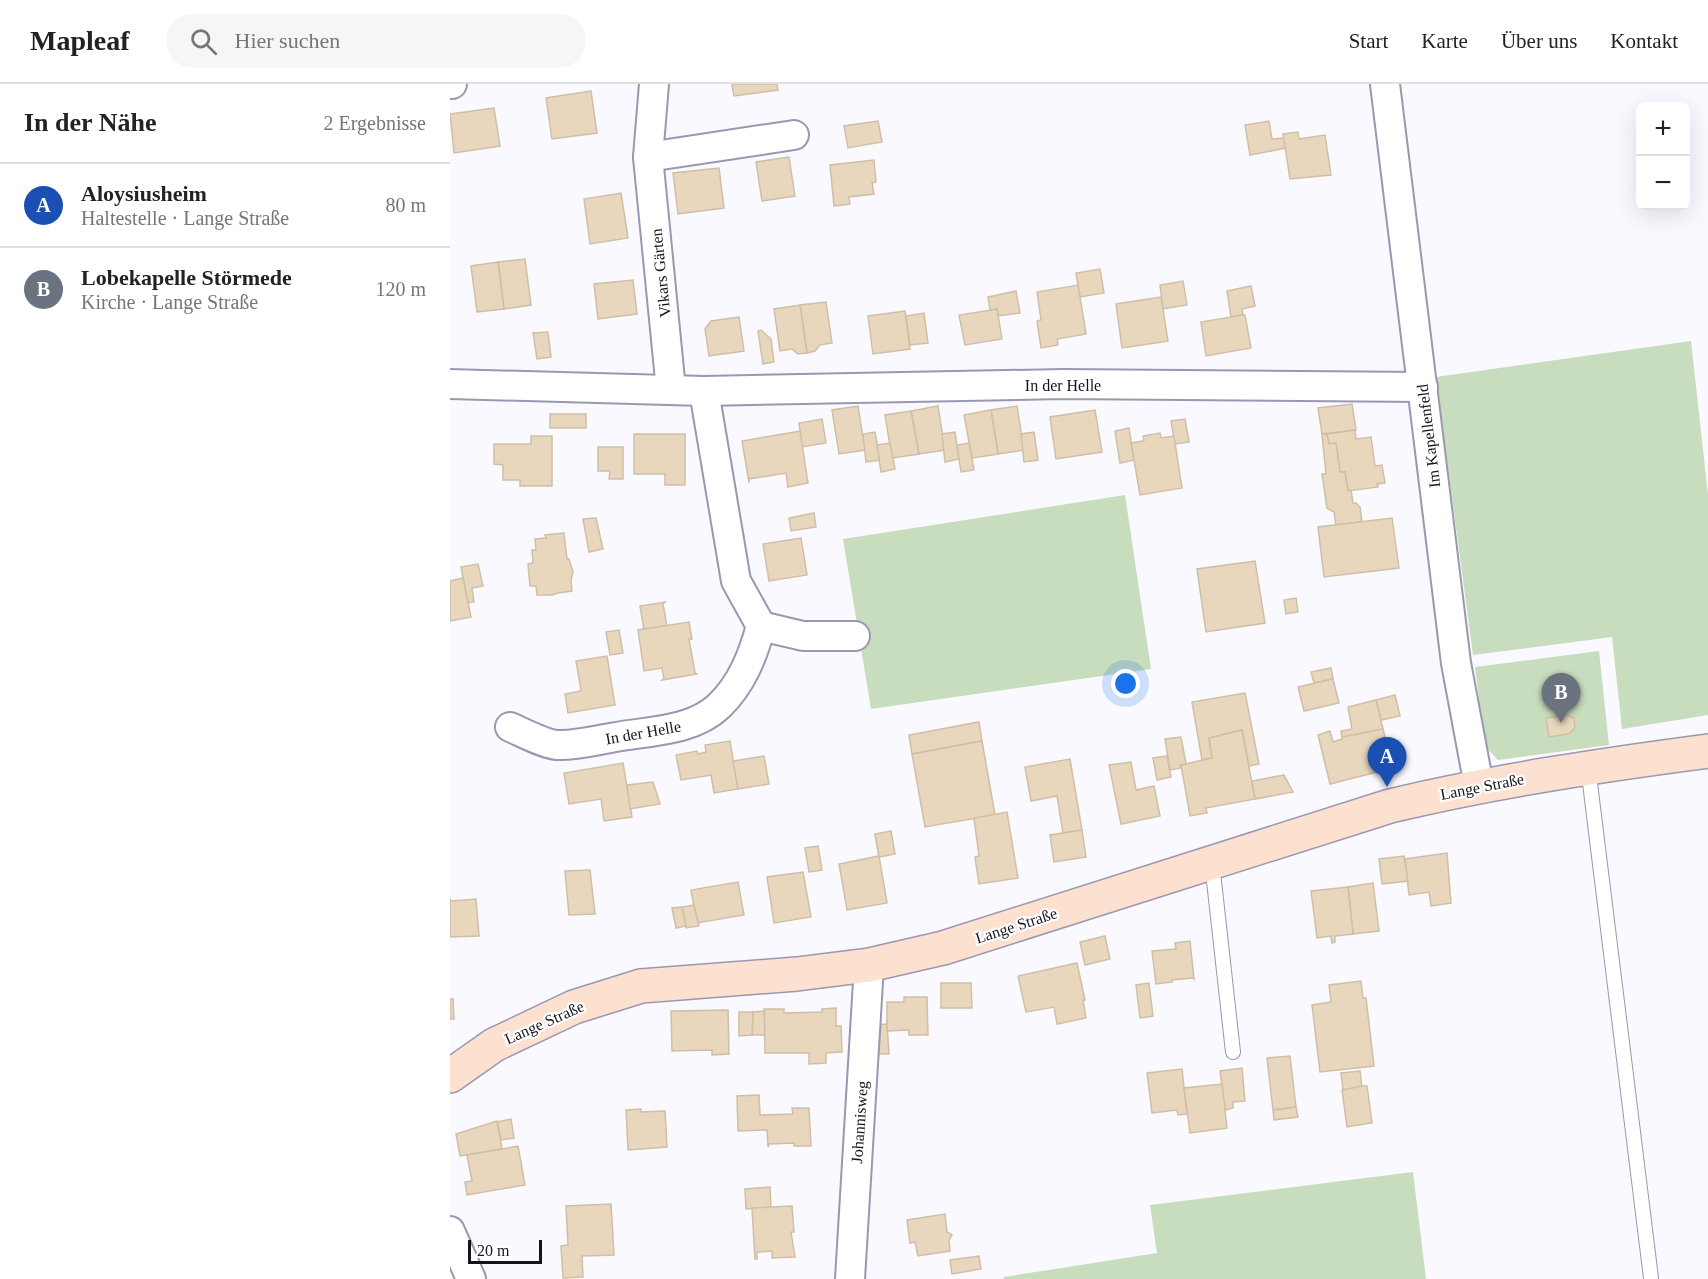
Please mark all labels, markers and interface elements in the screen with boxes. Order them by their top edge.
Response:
search box [166,14,586,68]
text: Mapleaf [30,25,130,56]
icon: search [187,25,220,58]
text: Hier suchen [235,28,340,53]
text: Start [1349,29,1388,53]
text: Karte [1421,29,1468,53]
text: Über uns [1501,29,1577,53]
text: Kontakt [1610,29,1678,53]
map controls [1636,102,1690,210]
button: + [1636,102,1690,156]
text: In der Nähe [24,108,156,137]
text: 2 Ergebnisse [324,112,426,134]
button: − [1636,156,1690,210]
text: Aloysiusheim [81,181,207,206]
text: A [36,194,51,216]
text: 80 m [385,194,426,216]
text: Haltestelle · Lange Straße [81,207,289,229]
street label: Vikars Gärten [647,228,674,318]
text: Lobekapelle Störmede [81,265,292,290]
text: B [37,278,50,300]
text: 120 m [375,278,426,300]
text: Kirche · Lange Straße [81,291,258,313]
street label: In der Helle [1025,377,1101,394]
street label: Im Kapellenfeld [1414,383,1444,489]
your location [1111,669,1140,698]
pin: B [1542,674,1580,723]
street label: In der Helle [604,717,682,747]
pin: A [1368,738,1406,787]
street label: Lange Straße [1439,770,1526,804]
street label: Lange Straße [973,904,1059,948]
street label: Lange Straße [502,997,587,1048]
street label: Johannisweg [848,1080,872,1164]
scale bar [468,1237,542,1264]
text: 20 m [477,1242,509,1259]

